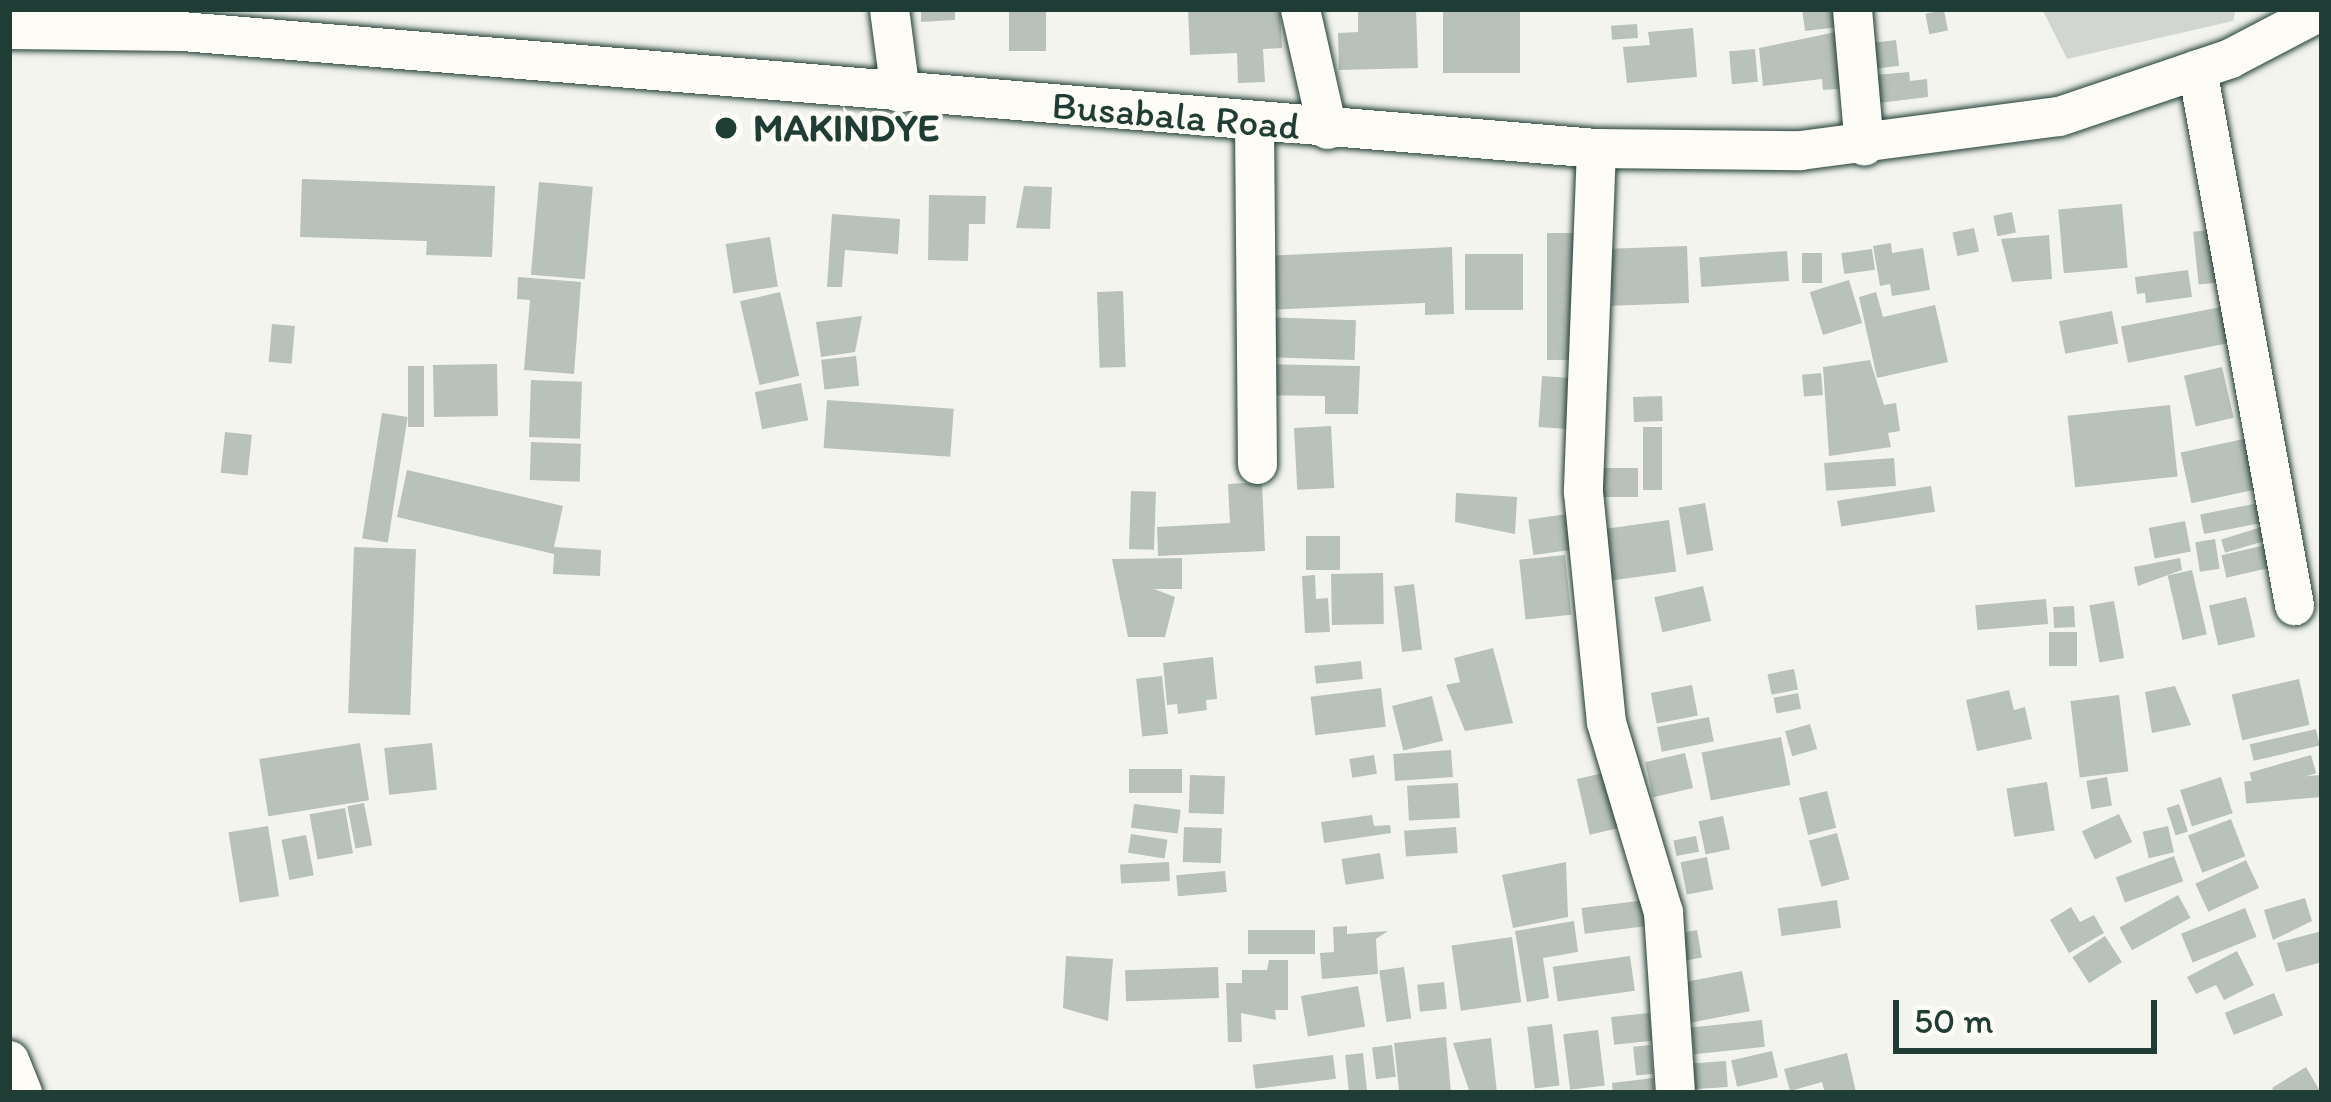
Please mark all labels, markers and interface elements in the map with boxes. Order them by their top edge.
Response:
street label: Busabala Road [1050,82,1302,150]
place label: MAKINDYE [753,105,939,151]
marker: MAKINDYE [710,112,742,144]
scale bar [1899,976,2163,1050]
text: 50 m [1914,999,1993,1042]

